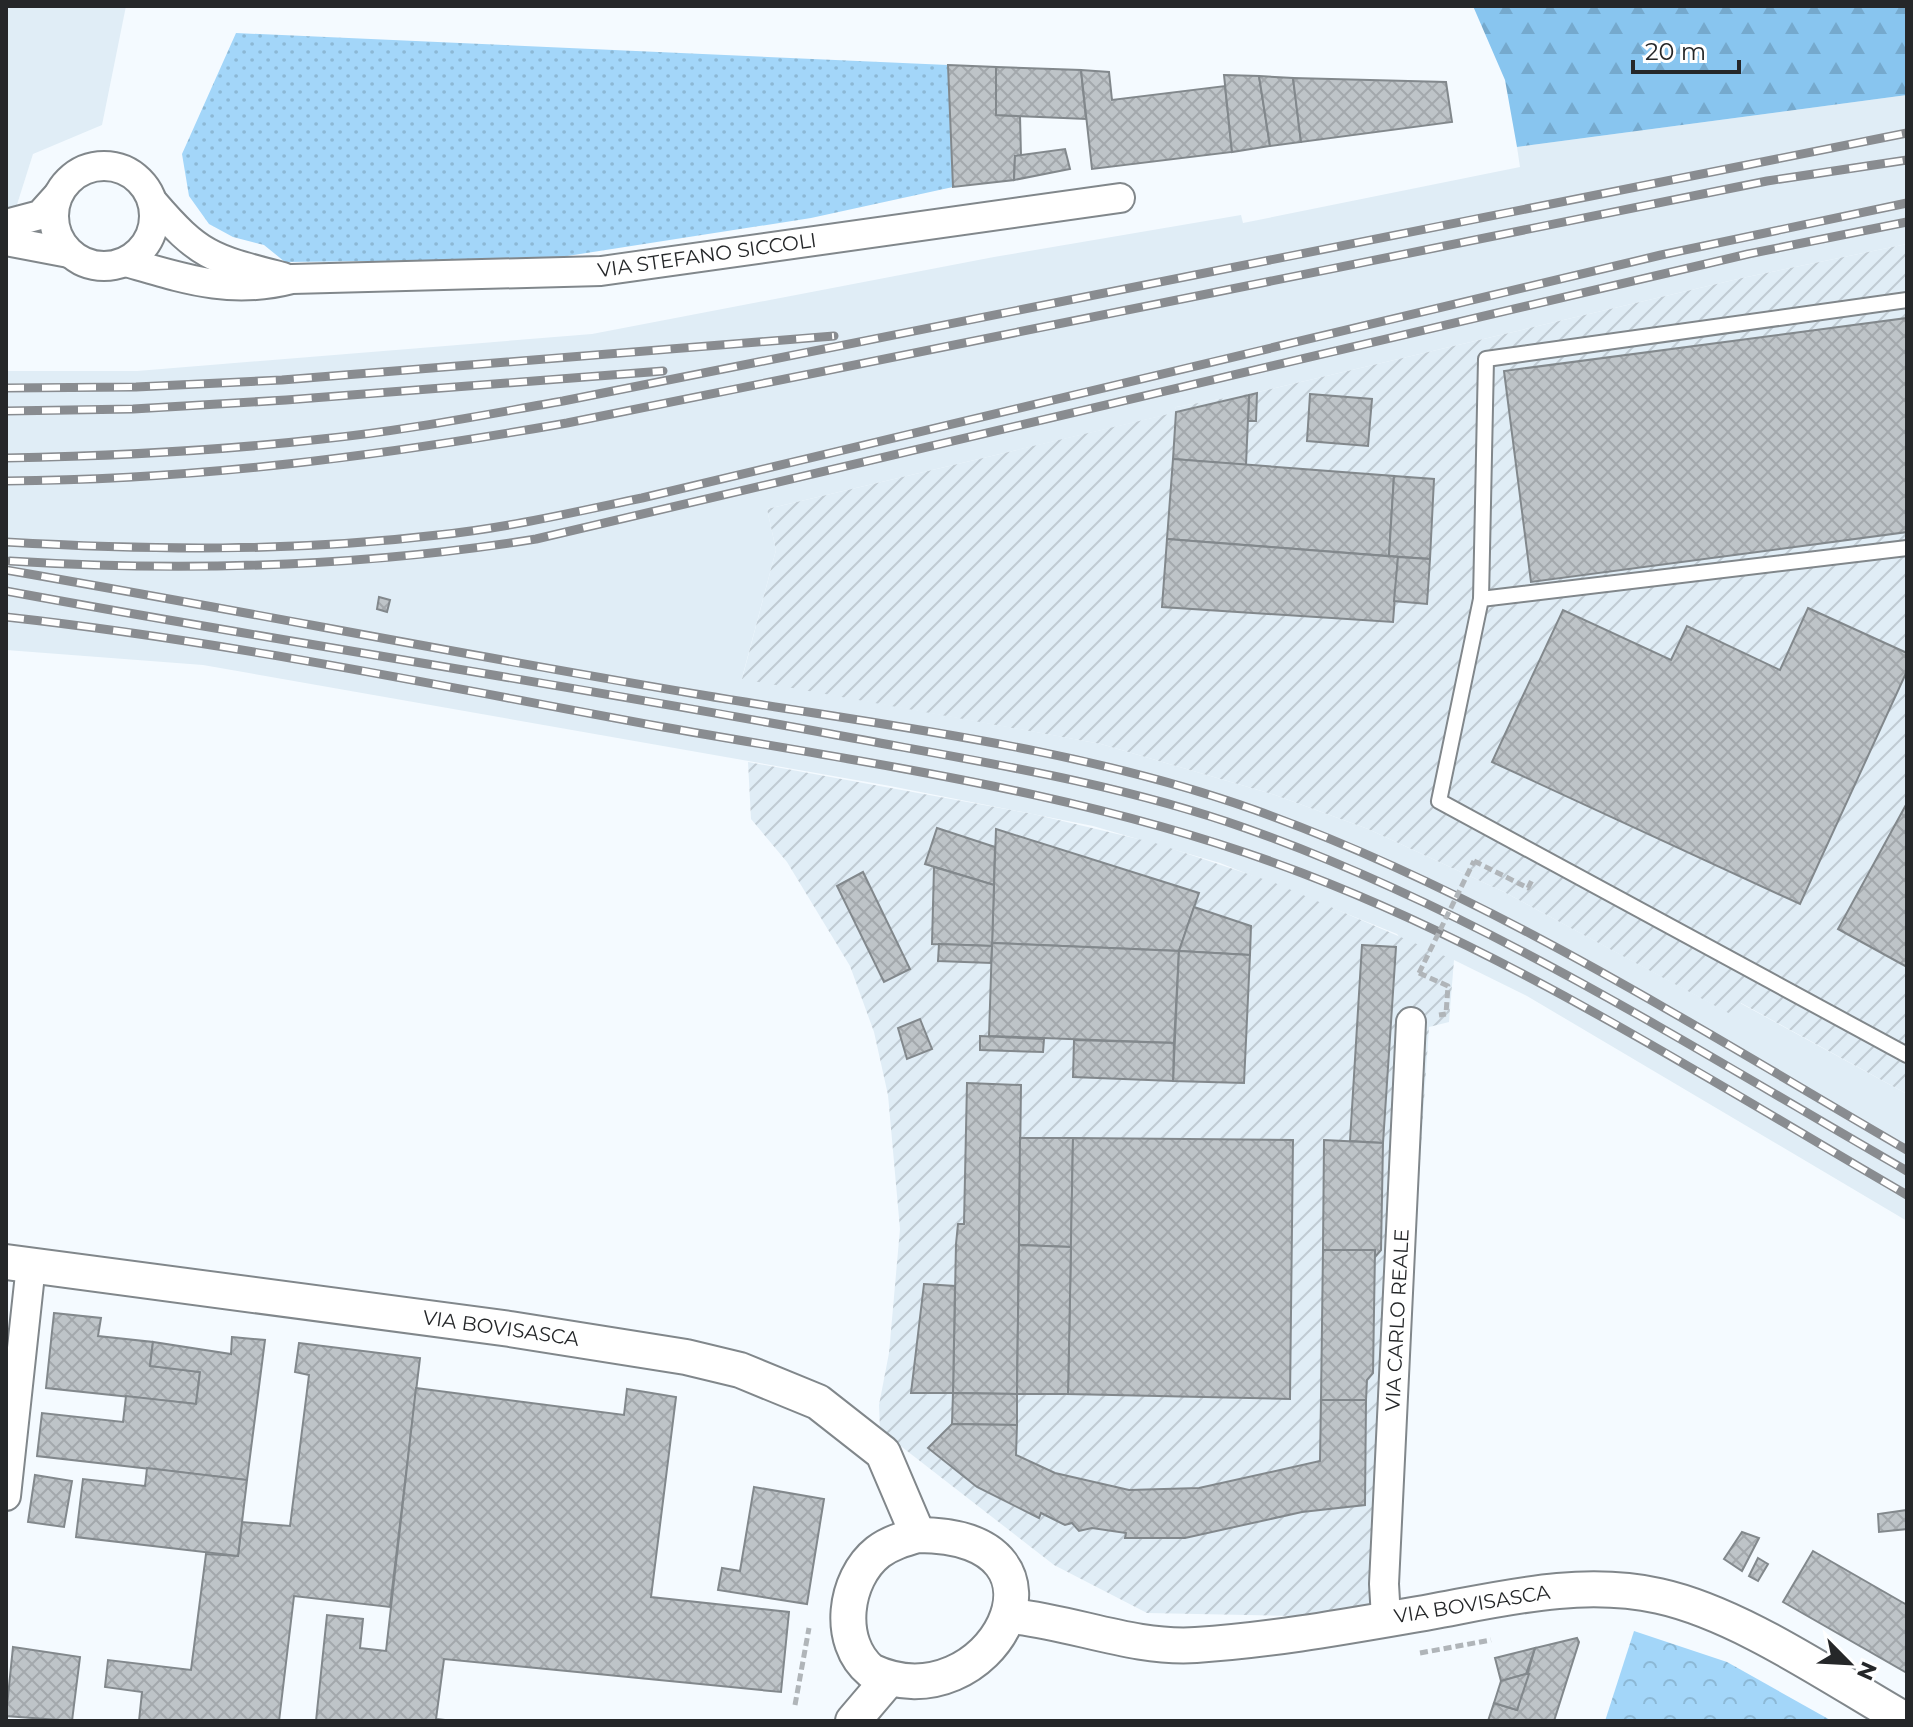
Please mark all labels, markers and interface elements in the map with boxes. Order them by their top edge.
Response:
scale bar [1633,24,1739,74]
text: 20 m [1645,37,1706,66]
street label: VIA STEFANO SICCOLI [596,228,818,282]
street label: VIA CARLO REALE [1380,1228,1414,1412]
street label: VIA BOVISASCA [421,1305,581,1351]
street label: VIA BOVISASCA [1392,1580,1552,1628]
north arrow [1809,1623,1889,1703]
text: N [1851,1657,1883,1685]

